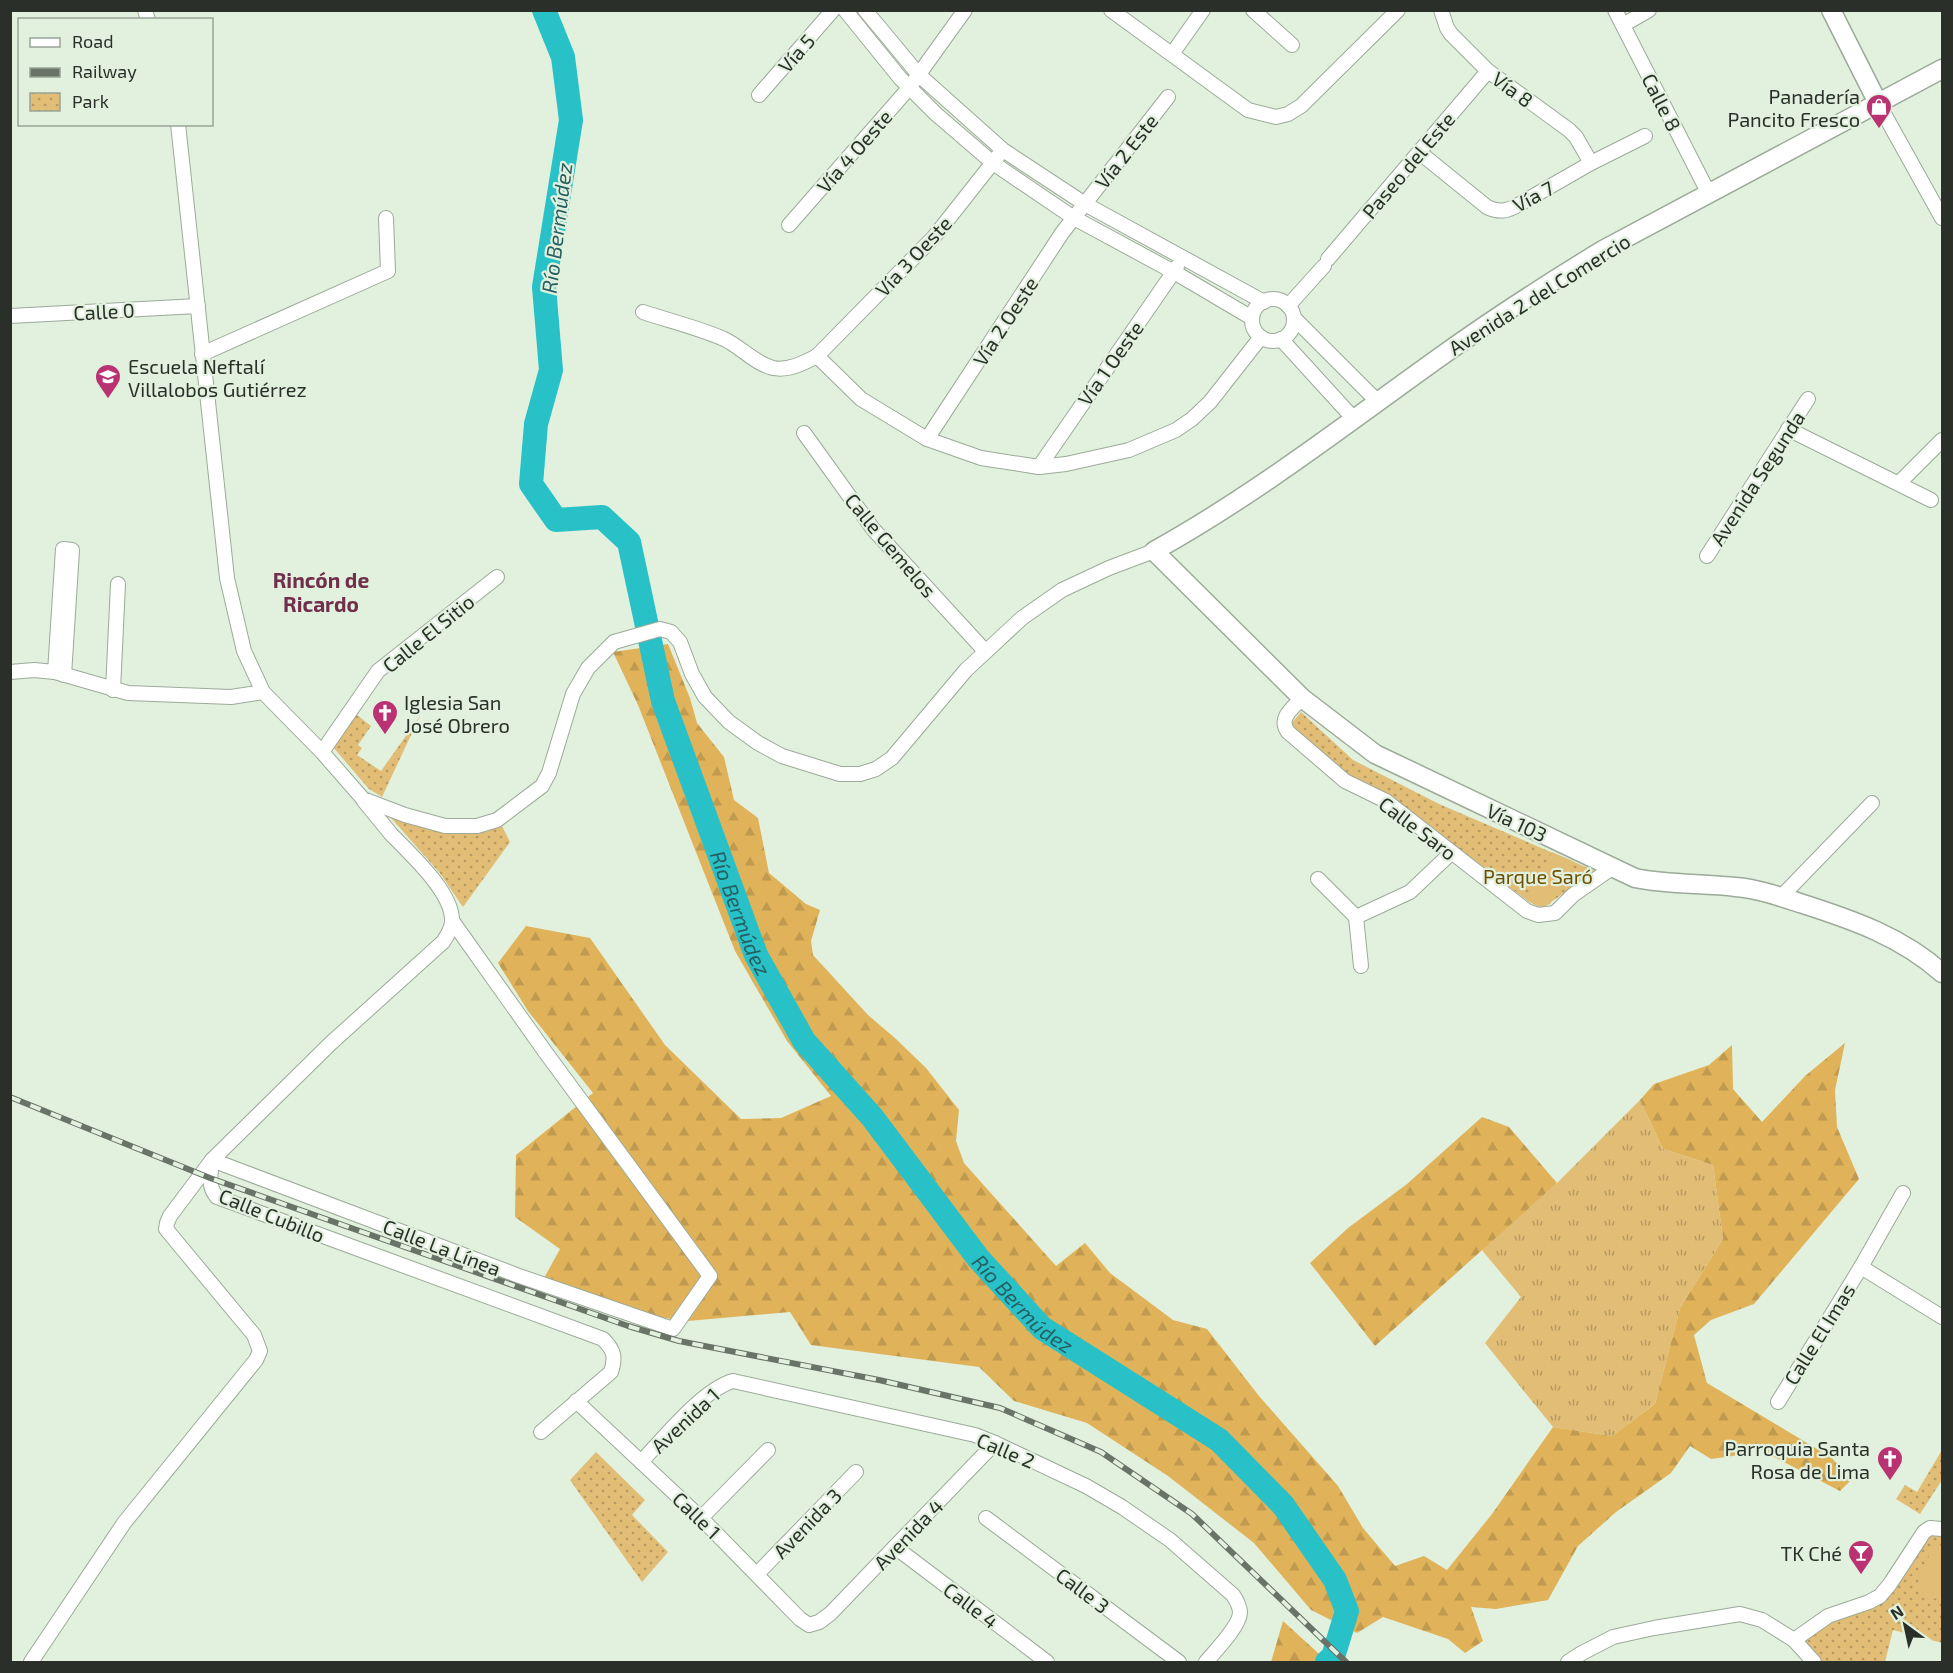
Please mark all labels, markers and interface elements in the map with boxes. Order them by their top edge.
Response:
legend [18,18,213,126]
street label: Vía 5 [773,29,819,77]
text: Road [72,30,113,52]
text: Railway [72,60,137,82]
street label: Vía 8 [1488,66,1538,112]
street label: Calle 8 [1637,69,1687,135]
place label: Panadería Pancito Fresco [1727,84,1860,131]
text: Park [72,90,109,112]
shop icon: Panadería Pancito Fresco [1864,92,1894,130]
street label: Vía 4 Oeste [811,105,897,197]
street label: Paseo del Este [1357,107,1459,223]
street label: Vía 2 Este [1089,109,1163,193]
water label: Río Bermúdez [536,161,576,295]
street label: Vía 7 [1508,175,1558,217]
street label: Vía 3 Oeste [870,211,956,301]
street label: Avenida 2 del Comercio [1444,228,1634,360]
street label: Vía 2 Oeste [967,272,1043,370]
street label: Calle 0 [73,297,135,325]
street label: Vía 1 Oeste [1072,316,1148,410]
place label: Escuela Neftalí Villalobos Gutiérrez [128,354,307,401]
school or university icon: Escuela Neftalí Villalobos Gutiérrez [93,362,123,400]
street label: Avenida Segunda [1705,406,1809,550]
street label: Calle Gemelos [841,488,941,602]
district label: Rincón de Ricardo [273,567,369,616]
street label: Calle El Sitio [377,589,479,677]
place label: Iglesia San José Obrero [404,690,510,737]
church icon: Iglesia San José Obrero [370,698,400,736]
street label: Calle Saro [1375,791,1461,865]
street label: Vía 103 [1483,798,1551,846]
water label: Río Bermúdez [706,847,777,980]
park label: Parque Saró [1483,864,1593,888]
street label: Calle Cubillo [216,1183,328,1247]
street label: Calle La Línea [380,1214,504,1280]
water label: Río Bermúdez [968,1249,1079,1358]
street label: Calle El Imas [1778,1279,1860,1389]
street label: Avenida 1 [646,1382,724,1458]
street label: Calle 2 [973,1427,1039,1473]
place label: Parroquia Santa Rosa de Lima [1725,1436,1870,1483]
church icon: Parroquia Santa Rosa de Lima [1875,1444,1905,1482]
street label: Avenida 3 [768,1483,846,1563]
street label: Calle 1 [668,1486,726,1544]
street label: Avenida 4 [868,1494,948,1574]
bar icon: TK Ché [1846,1538,1876,1576]
place label: TK Ché [1781,1541,1842,1565]
street label: Calle 3 [1052,1562,1114,1618]
street label: Calle 4 [939,1577,1003,1633]
north arrow [1875,1595,1935,1655]
text: N [1887,1601,1907,1623]

